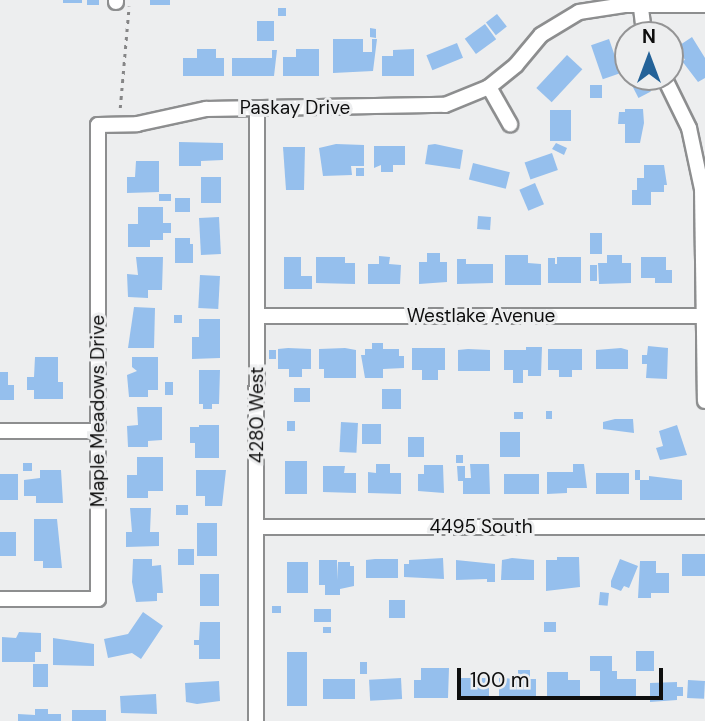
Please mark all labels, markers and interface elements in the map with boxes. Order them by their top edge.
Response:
north arrow [614,21,684,91]
text: N [642,24,656,49]
street label: Paskay Drive [240,97,350,119]
street label: Westlake Avenue [407,305,555,327]
street label: Maple Meadows Drive [87,315,109,507]
street label: 4280 West [246,367,268,463]
street label: 4495 South [429,516,533,538]
scale bar [460,654,666,698]
text: 100 m [470,666,530,694]

